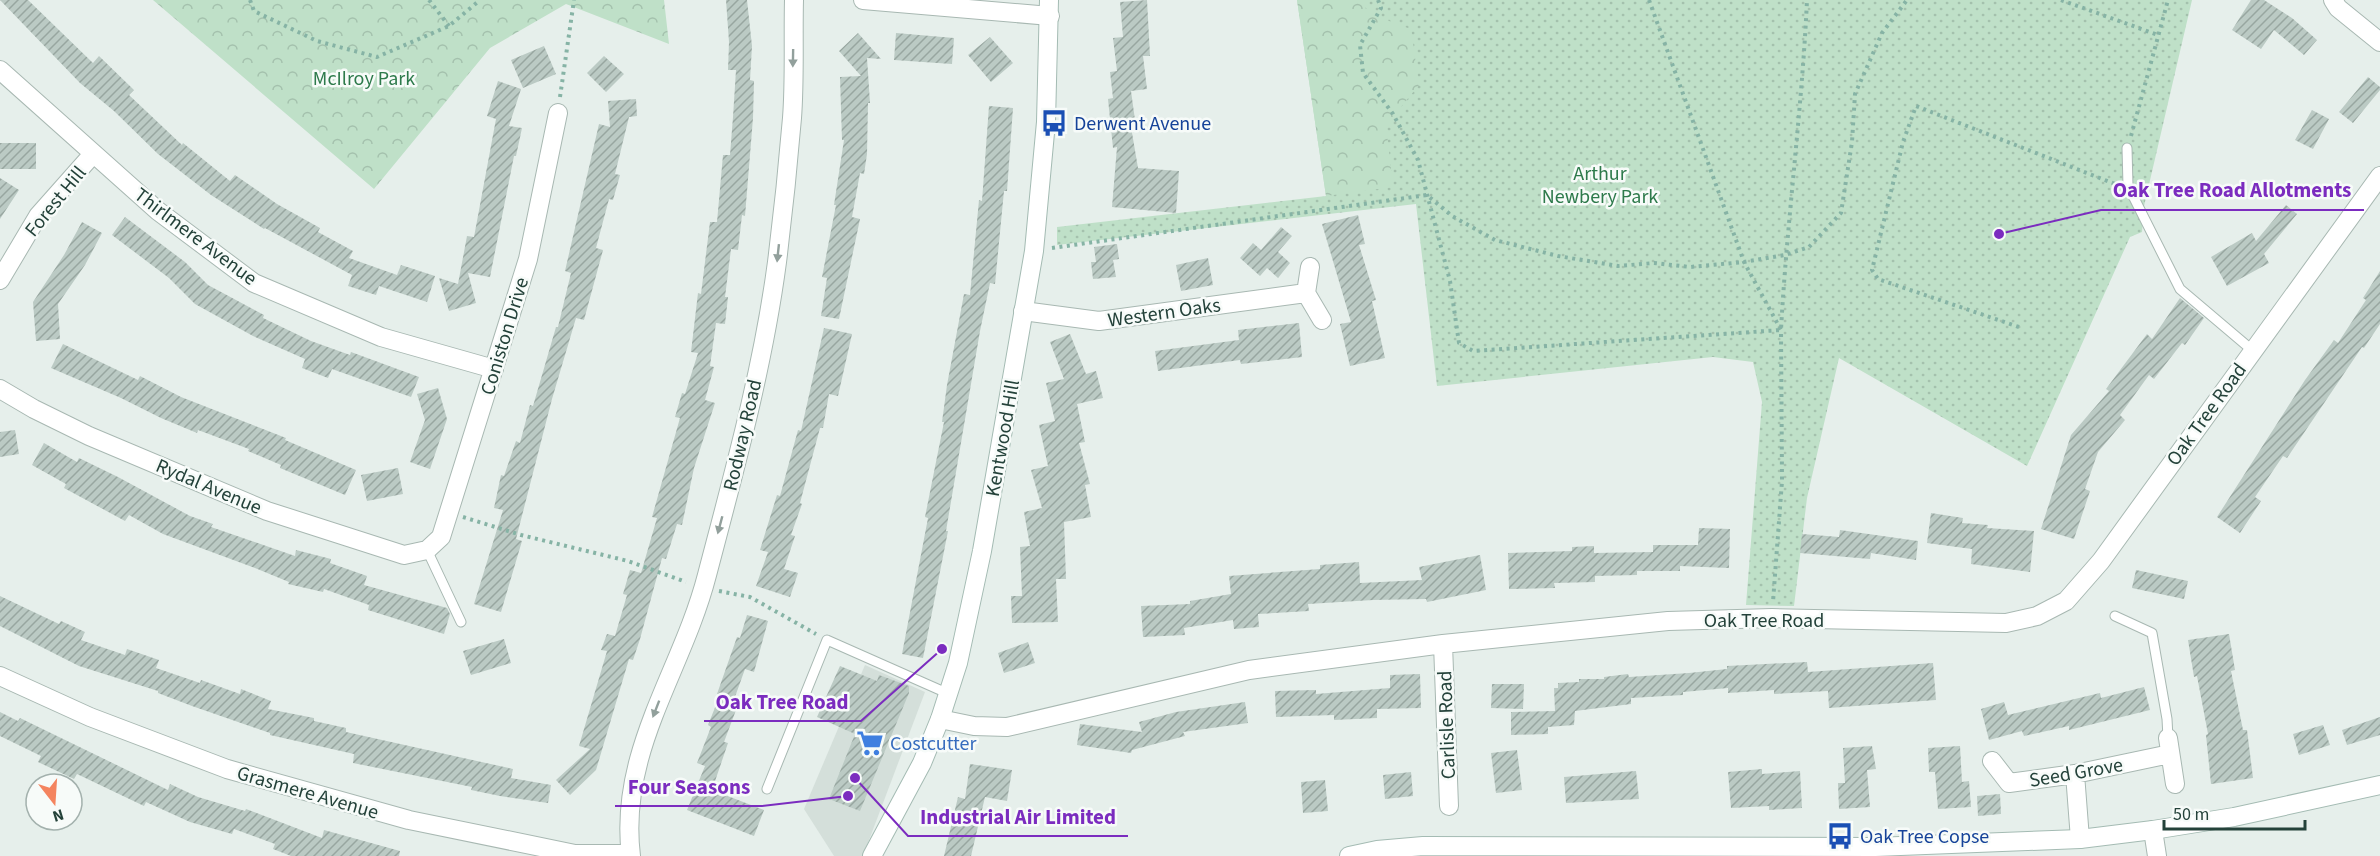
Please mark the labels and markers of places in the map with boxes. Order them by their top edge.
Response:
bus stop icon: Derwent Avenue [1039,108,1069,138]
place label: Derwent Avenue [1074,110,1211,138]
callout: Oak Tree Road Allotments [2101,171,2364,210]
callout: Oak Tree Road [704,682,861,721]
supermarket icon: Costcutter [855,728,885,758]
place label: Costcutter [890,730,976,758]
callout: Four Seasons [615,767,762,806]
callout: Industrial Air Limited [908,797,1128,836]
bus stop icon: Oak Tree Copse [1825,821,1855,851]
place label: Oak Tree Copse [1860,823,1989,851]

